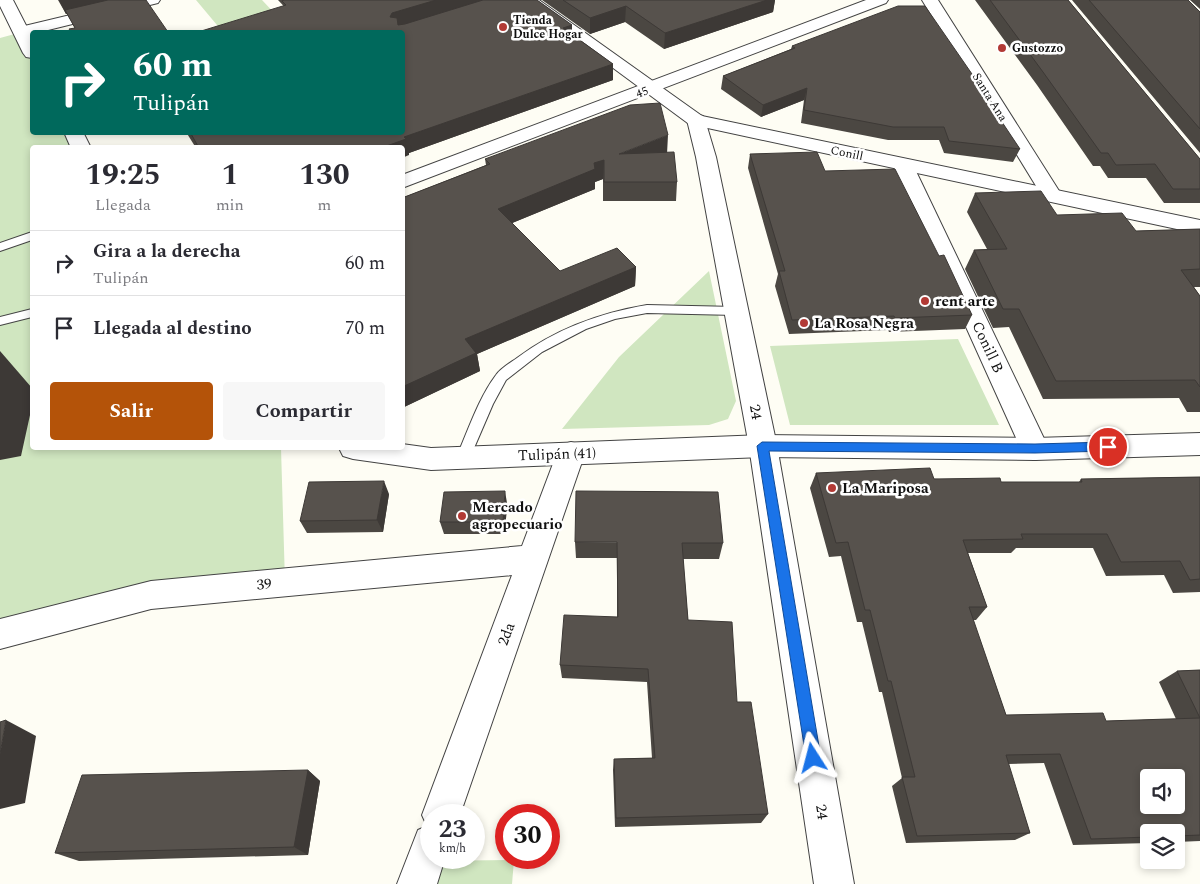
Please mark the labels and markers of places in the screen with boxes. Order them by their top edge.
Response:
place label: Tienda Dulce Hogar [513,11,584,44]
marker: Tienda Dulce Hogar [497,21,509,33]
place label: Gustozzo [1012,39,1063,58]
marker: Gustozzo [996,42,1008,54]
place label: rent arte [935,290,995,313]
marker: rent arte [919,295,931,307]
place label: La Rosa Negra [814,312,914,335]
marker: La Rosa Negra [798,317,810,329]
pin [1087,426,1129,468]
place label: La Mariposa [842,477,929,500]
marker: La Mariposa [826,482,838,494]
place label: Mercado agropecuario [472,496,562,536]
marker: Mercado agropecuario [456,510,468,522]

